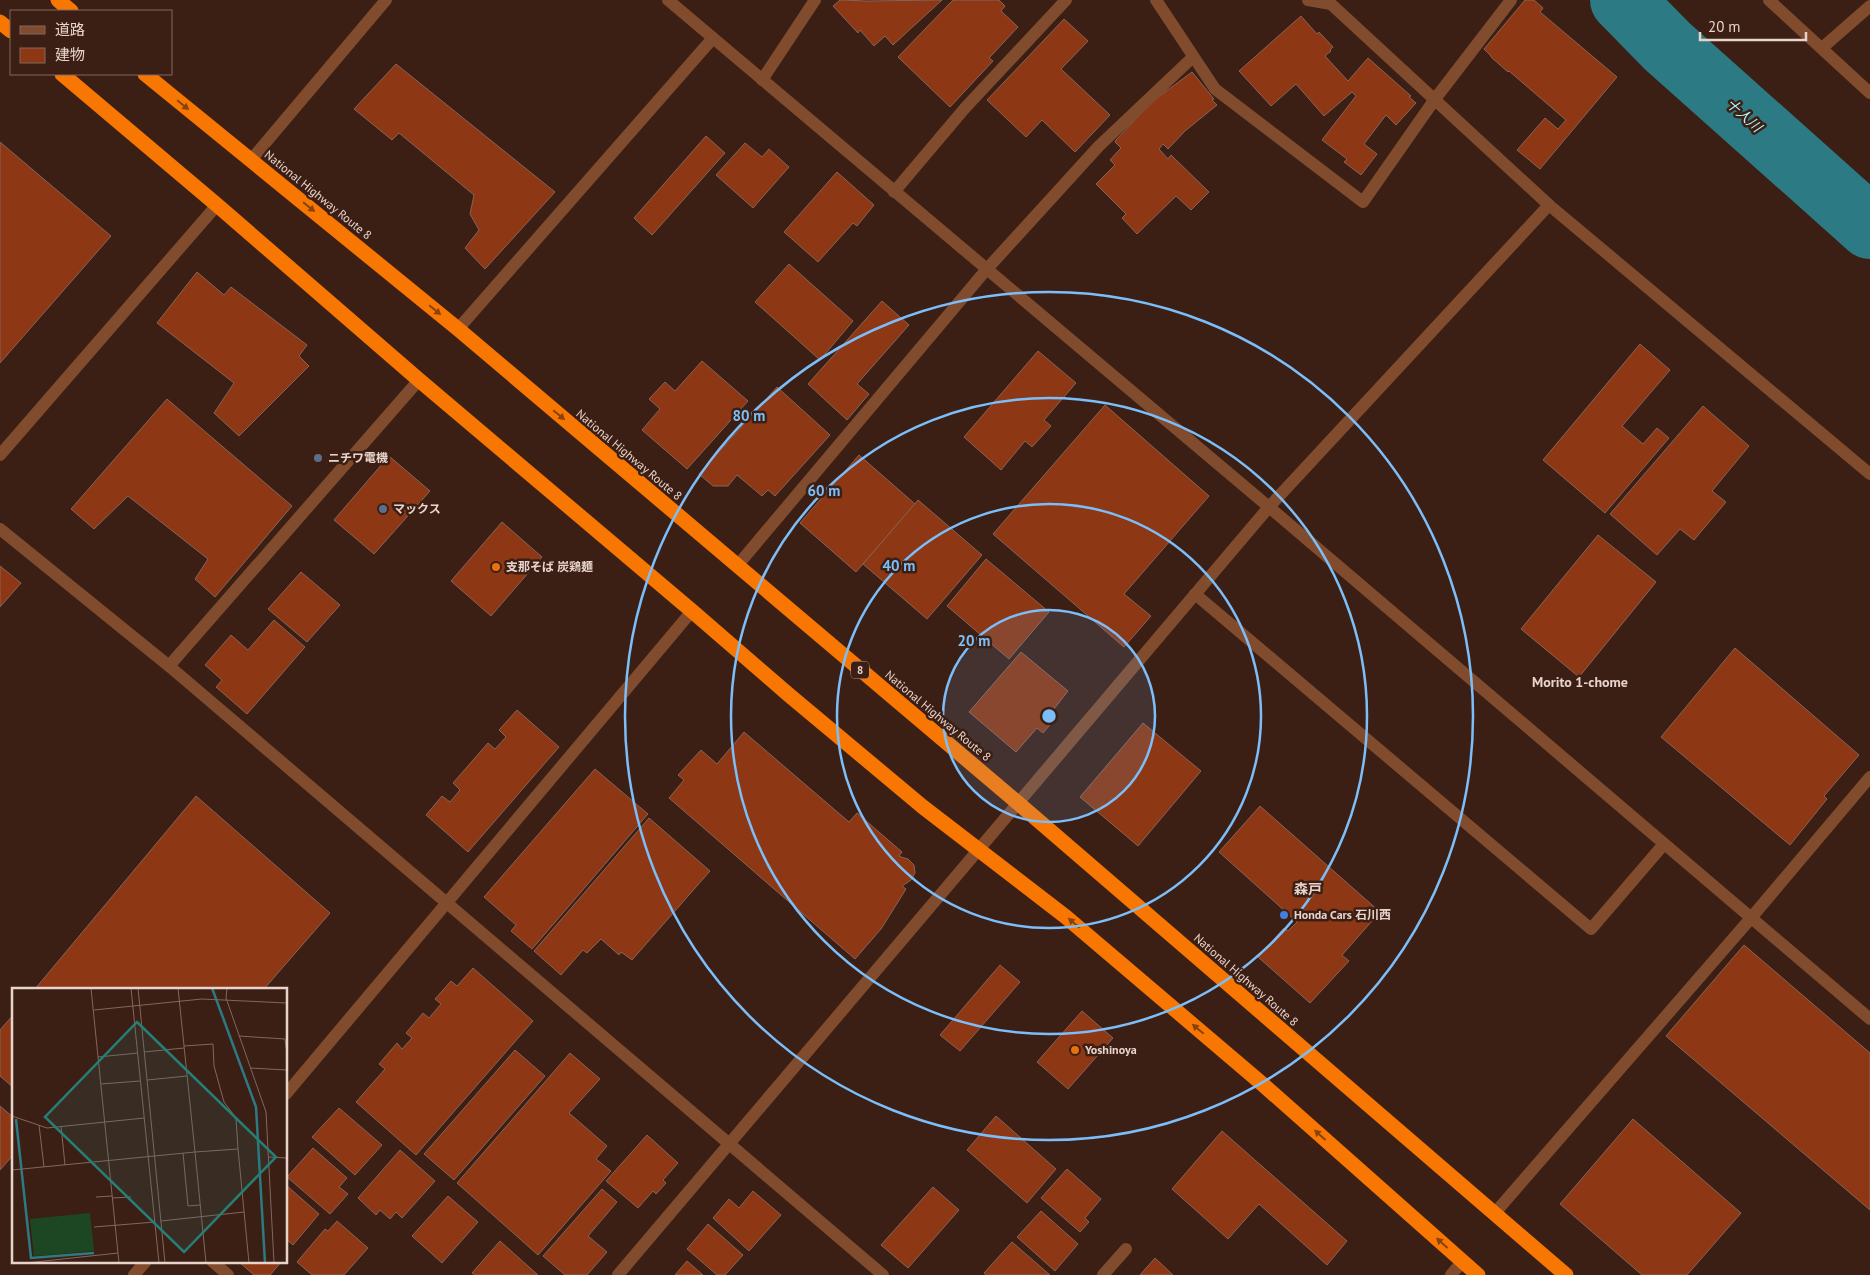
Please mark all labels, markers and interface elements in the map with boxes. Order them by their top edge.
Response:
legend [10,10,172,75]
scale bar [1700,10,1806,42]
text: 20 m [1708,17,1741,36]
text: 道路 [55,20,85,39]
text: 建物 [55,45,85,64]
water label: 十人川 [1722,94,1767,137]
one-way arrow [176,99,189,110]
street label: National Highway Route 8 [262,147,375,242]
one-way arrow [302,202,315,213]
one-way arrow [429,304,441,315]
street label: National Highway Route 8 [573,406,685,503]
text: 80 m [733,406,765,425]
one-way arrow [552,409,565,420]
place label: ニチワ電機 [328,450,388,465]
marker: ニチワ電機 [312,452,324,464]
text: 60 m [808,481,840,500]
place label: マックス [393,501,441,516]
marker: マックス [377,503,389,515]
text: 40 m [883,556,915,575]
place label: 支那そば 炭鶏麺 [506,559,593,574]
marker: 支那そば 炭鶏麺 [490,561,502,573]
text: 20 m [958,631,990,650]
road number: 8 [851,662,869,678]
street label: National Highway Route 8 [882,667,994,764]
district label: Morito 1-chome [1532,673,1628,691]
centre of rings [1040,707,1058,725]
district label: 森戸 [1294,880,1322,898]
place label: Honda Cars 石川西 [1294,907,1391,922]
marker: Honda Cars 石川西 [1278,909,1290,921]
one-way arrow [1067,918,1080,929]
street label: National Highway Route 8 [1191,930,1302,1029]
inset map [12,988,288,1262]
one-way arrow [1191,1023,1204,1034]
place label: Yoshinoya [1084,1042,1137,1057]
marker: Yoshinoya [1069,1044,1081,1056]
one-way arrow [1315,1129,1327,1141]
one-way arrow [1436,1237,1448,1249]

